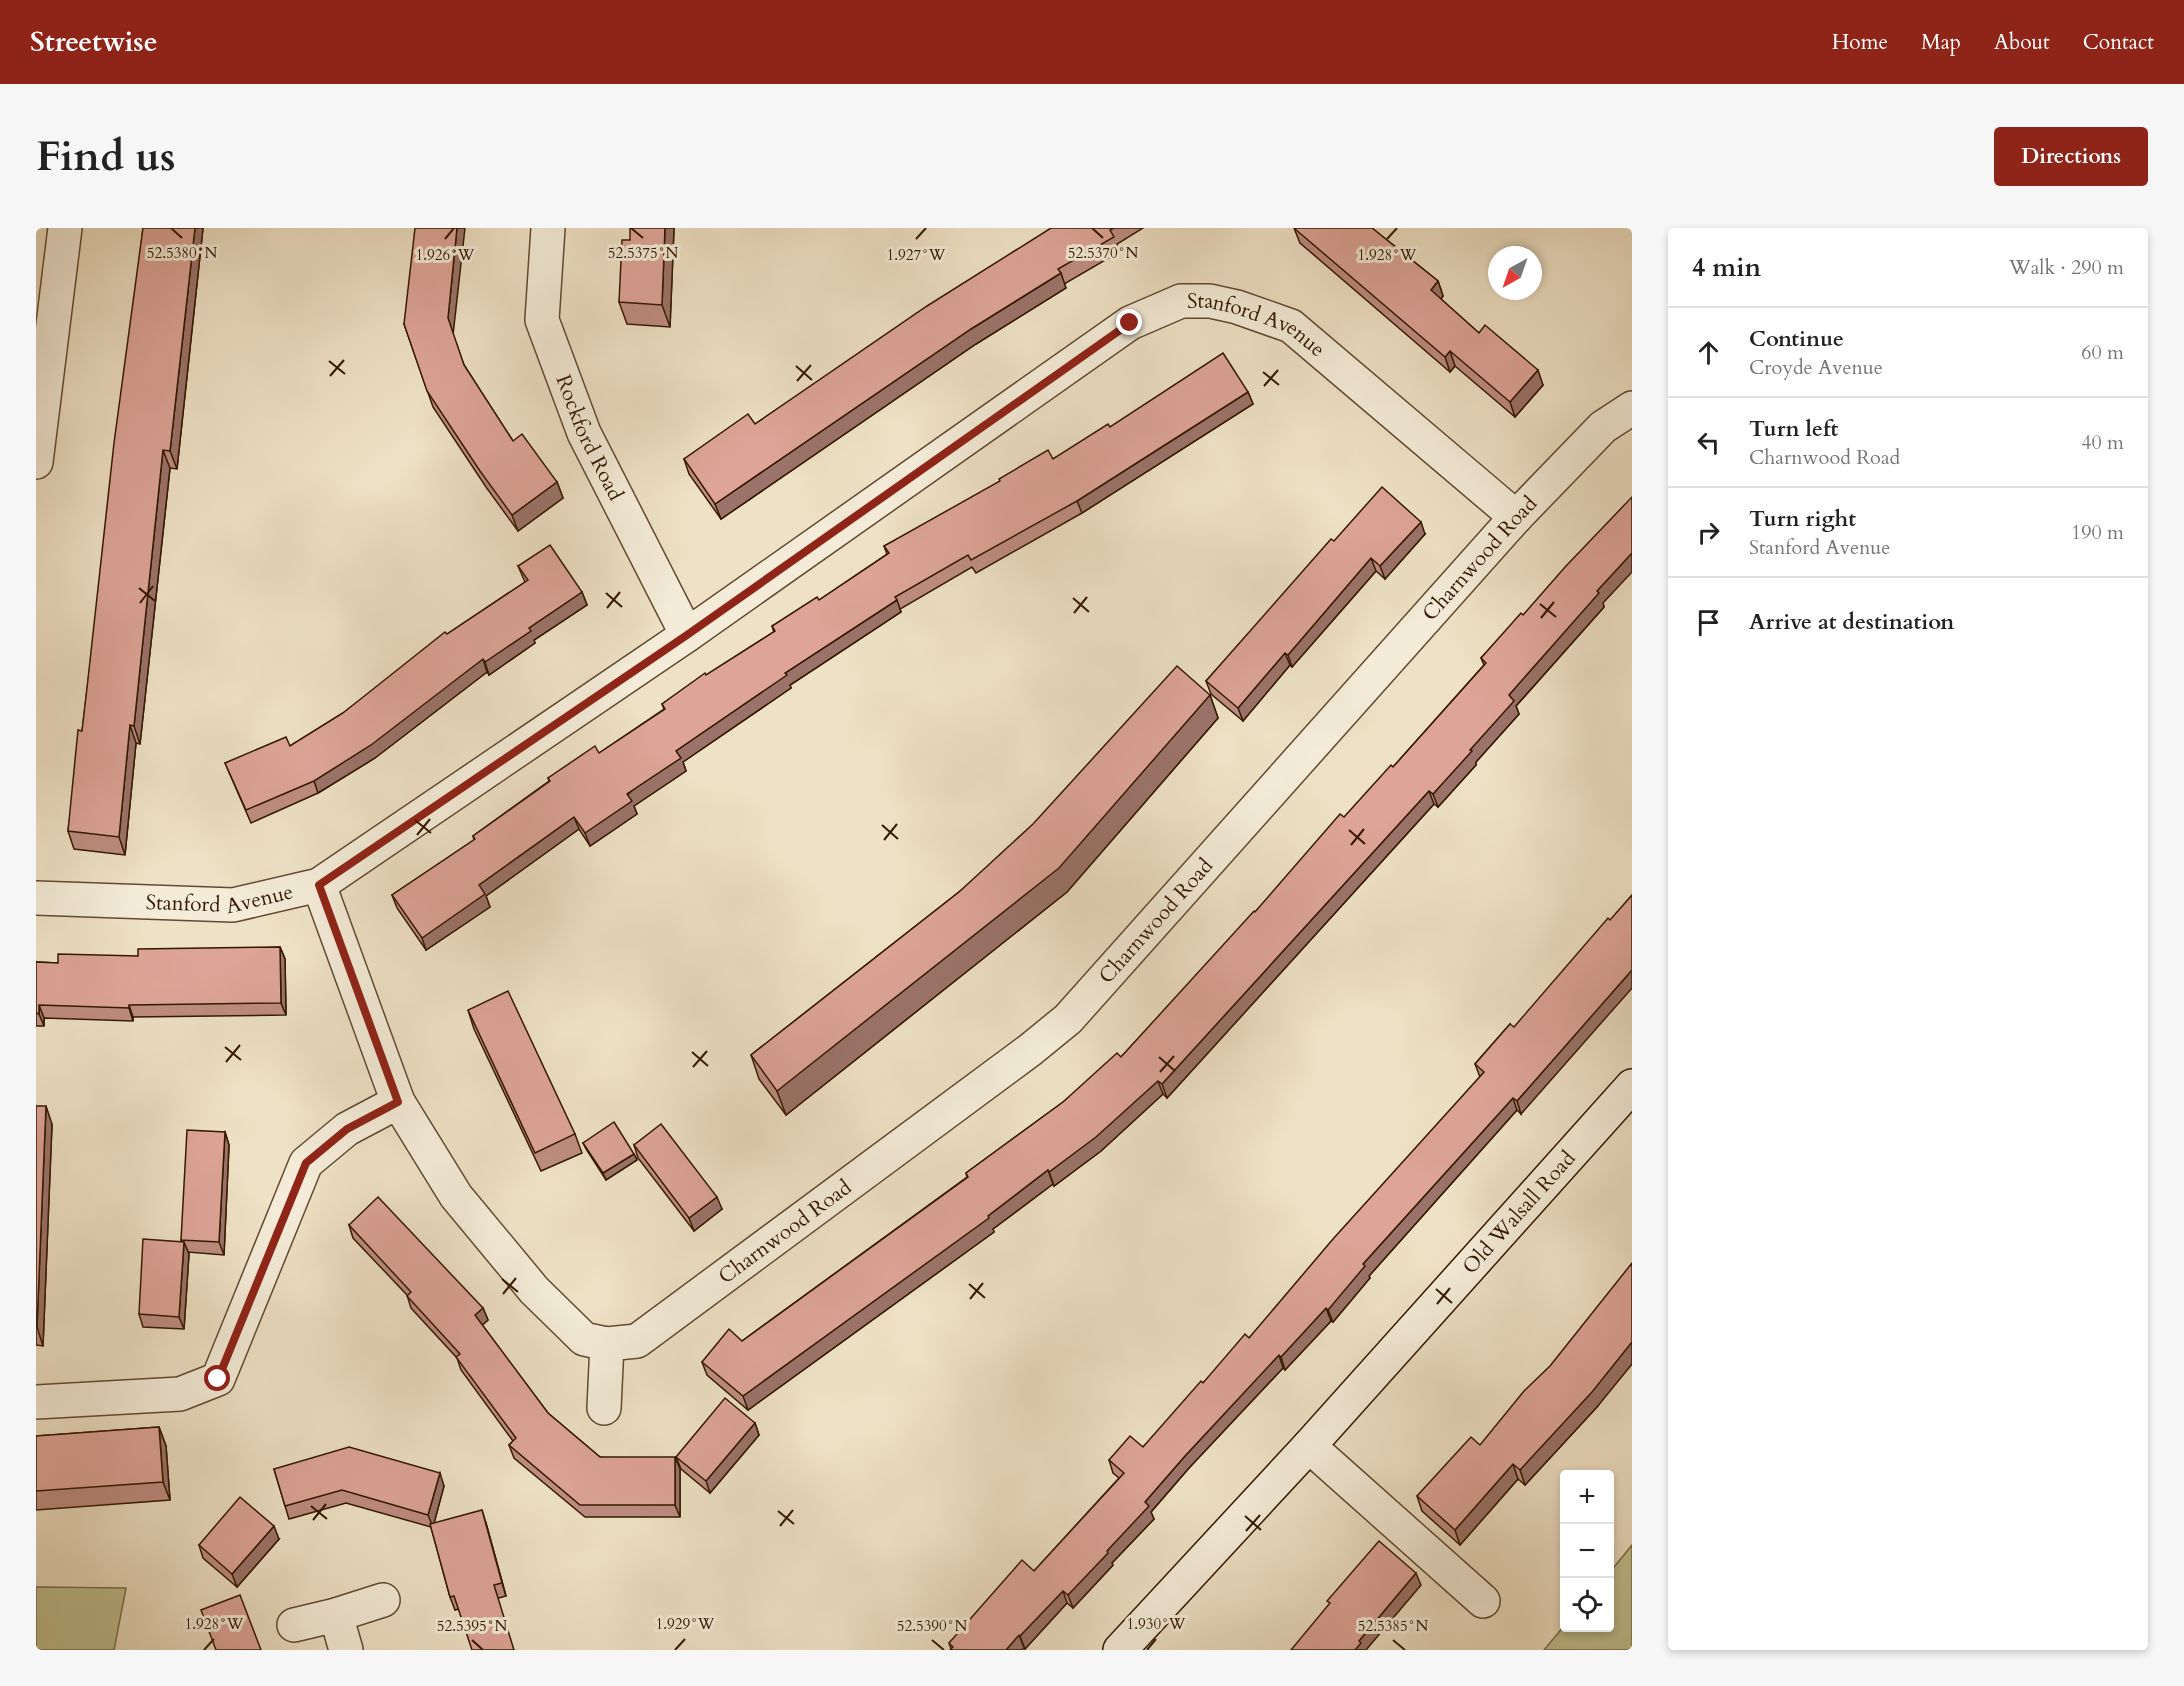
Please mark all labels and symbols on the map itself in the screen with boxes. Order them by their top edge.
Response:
text: 52.5380°N [147,243,217,263]
text: 52.5375°N [608,243,678,263]
text: 52.5370°N [1068,243,1138,263]
text: 1.926°W [416,245,475,265]
text: 1.927°W [887,245,946,265]
text: 1.928°W [1358,245,1417,265]
north arrow [1488,246,1542,300]
street label: Stanford Avenue [1187,287,1331,364]
route end [1116,309,1142,335]
street label: Rockford Road [549,371,630,506]
street label: Charnwood Road [1416,490,1544,627]
street label: Charnwood Road [1092,852,1220,990]
street label: Stanford Avenue [145,878,296,921]
street label: Old Walsall Road [1456,1145,1582,1281]
street label: Charnwood Road [713,1173,857,1291]
route start [204,1365,230,1391]
text: 1.928°W [185,1614,244,1634]
text: 1.929°W [656,1614,715,1634]
text: 1.930°W [1127,1614,1186,1634]
text: 52.5395°N [437,1616,507,1636]
text: 52.5390°N [897,1616,967,1636]
text: 52.5385°N [1358,1616,1428,1636]

